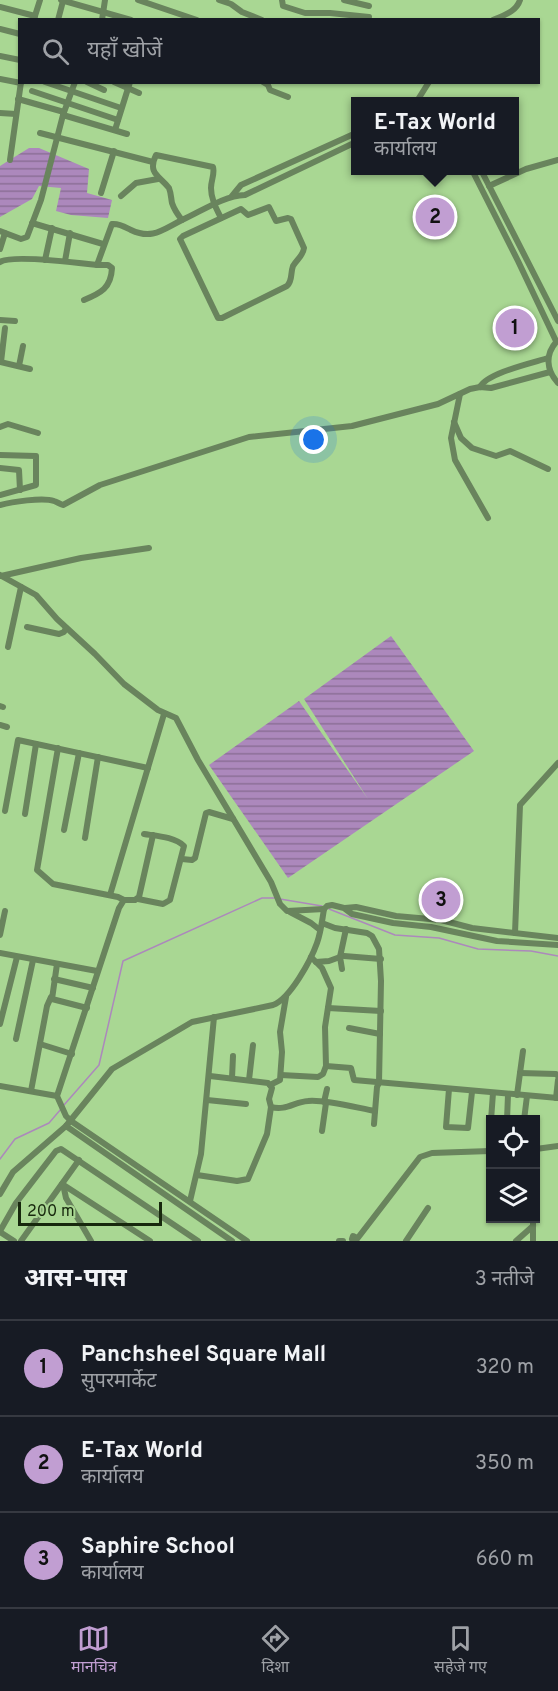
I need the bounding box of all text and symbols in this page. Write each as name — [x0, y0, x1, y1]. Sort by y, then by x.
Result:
search box — [18, 18, 540, 84]
icon: search — [39, 35, 72, 68]
text: यहाँ खोजें — [87, 38, 162, 65]
popup — [351, 97, 519, 175]
text: E-Tax World — [374, 110, 496, 137]
text: कार्यालय — [374, 137, 437, 163]
pin: 2 — [416, 194, 454, 240]
pin: 1 — [496, 306, 534, 350]
your location — [299, 425, 328, 454]
pin: 3 — [422, 878, 460, 922]
map controls — [486, 1115, 540, 1223]
button: locate — [486, 1115, 540, 1169]
button: layers — [486, 1169, 540, 1223]
scale bar — [18, 1199, 162, 1226]
text: 200 m — [27, 1202, 75, 1222]
text: आस-पास — [24, 1263, 127, 1296]
text: 3 नतीजे — [475, 1267, 534, 1293]
text: Panchsheel Square Mall — [81, 1342, 326, 1369]
text: 1 — [40, 1355, 48, 1381]
text: 320 m — [476, 1355, 534, 1381]
text: सुपरमार्केट — [81, 1369, 157, 1395]
text: E-Tax World — [81, 1438, 203, 1465]
text: 2 — [37, 1451, 50, 1477]
text: 350 m — [475, 1451, 534, 1477]
text: कार्यालय — [81, 1465, 143, 1491]
text: Saphire School — [81, 1534, 235, 1561]
text: 3 — [38, 1547, 50, 1573]
text: 660 m — [476, 1547, 534, 1573]
text: कार्यालय — [81, 1561, 143, 1587]
tab: मानचित्र — [71, 1622, 117, 1679]
tab: दिशा — [259, 1622, 292, 1679]
tab: सहेजे गए — [434, 1622, 487, 1679]

